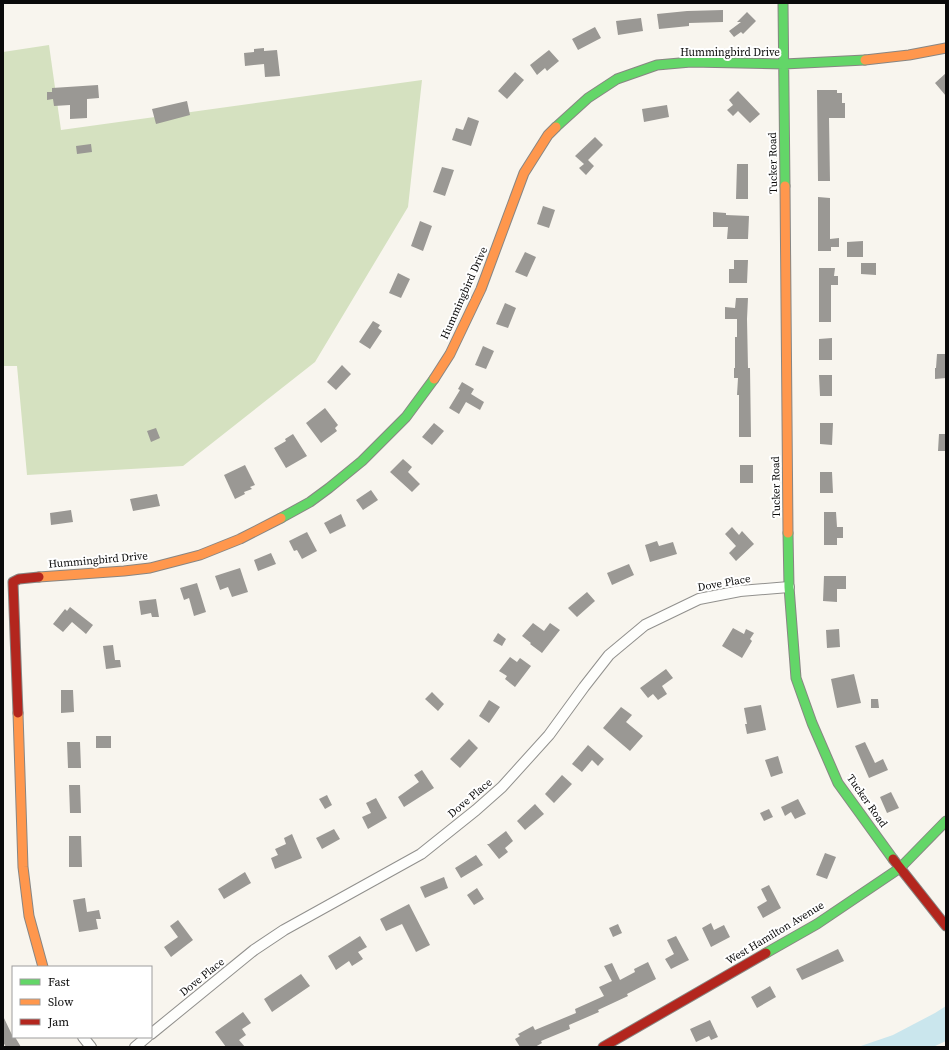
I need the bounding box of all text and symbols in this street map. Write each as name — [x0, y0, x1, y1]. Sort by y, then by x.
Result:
street label: Hummingbird Drive — [680, 45, 780, 60]
street label: Tucker Road — [765, 131, 781, 194]
street label: Hummingbird Drive — [437, 244, 491, 342]
street label: Tucker Road — [768, 455, 784, 518]
street label: Hummingbird Drive — [48, 548, 149, 572]
street label: Dove Place — [696, 571, 752, 595]
street label: Tucker Road — [843, 772, 891, 831]
street label: Dove Place — [445, 775, 496, 821]
street label: West Hamilton Avenue — [723, 898, 827, 968]
street label: Dove Place — [176, 954, 228, 1000]
legend — [12, 966, 152, 1038]
text: Fast — [48, 974, 70, 990]
text: Slow — [48, 994, 74, 1010]
text: Jam — [47, 1014, 69, 1030]

